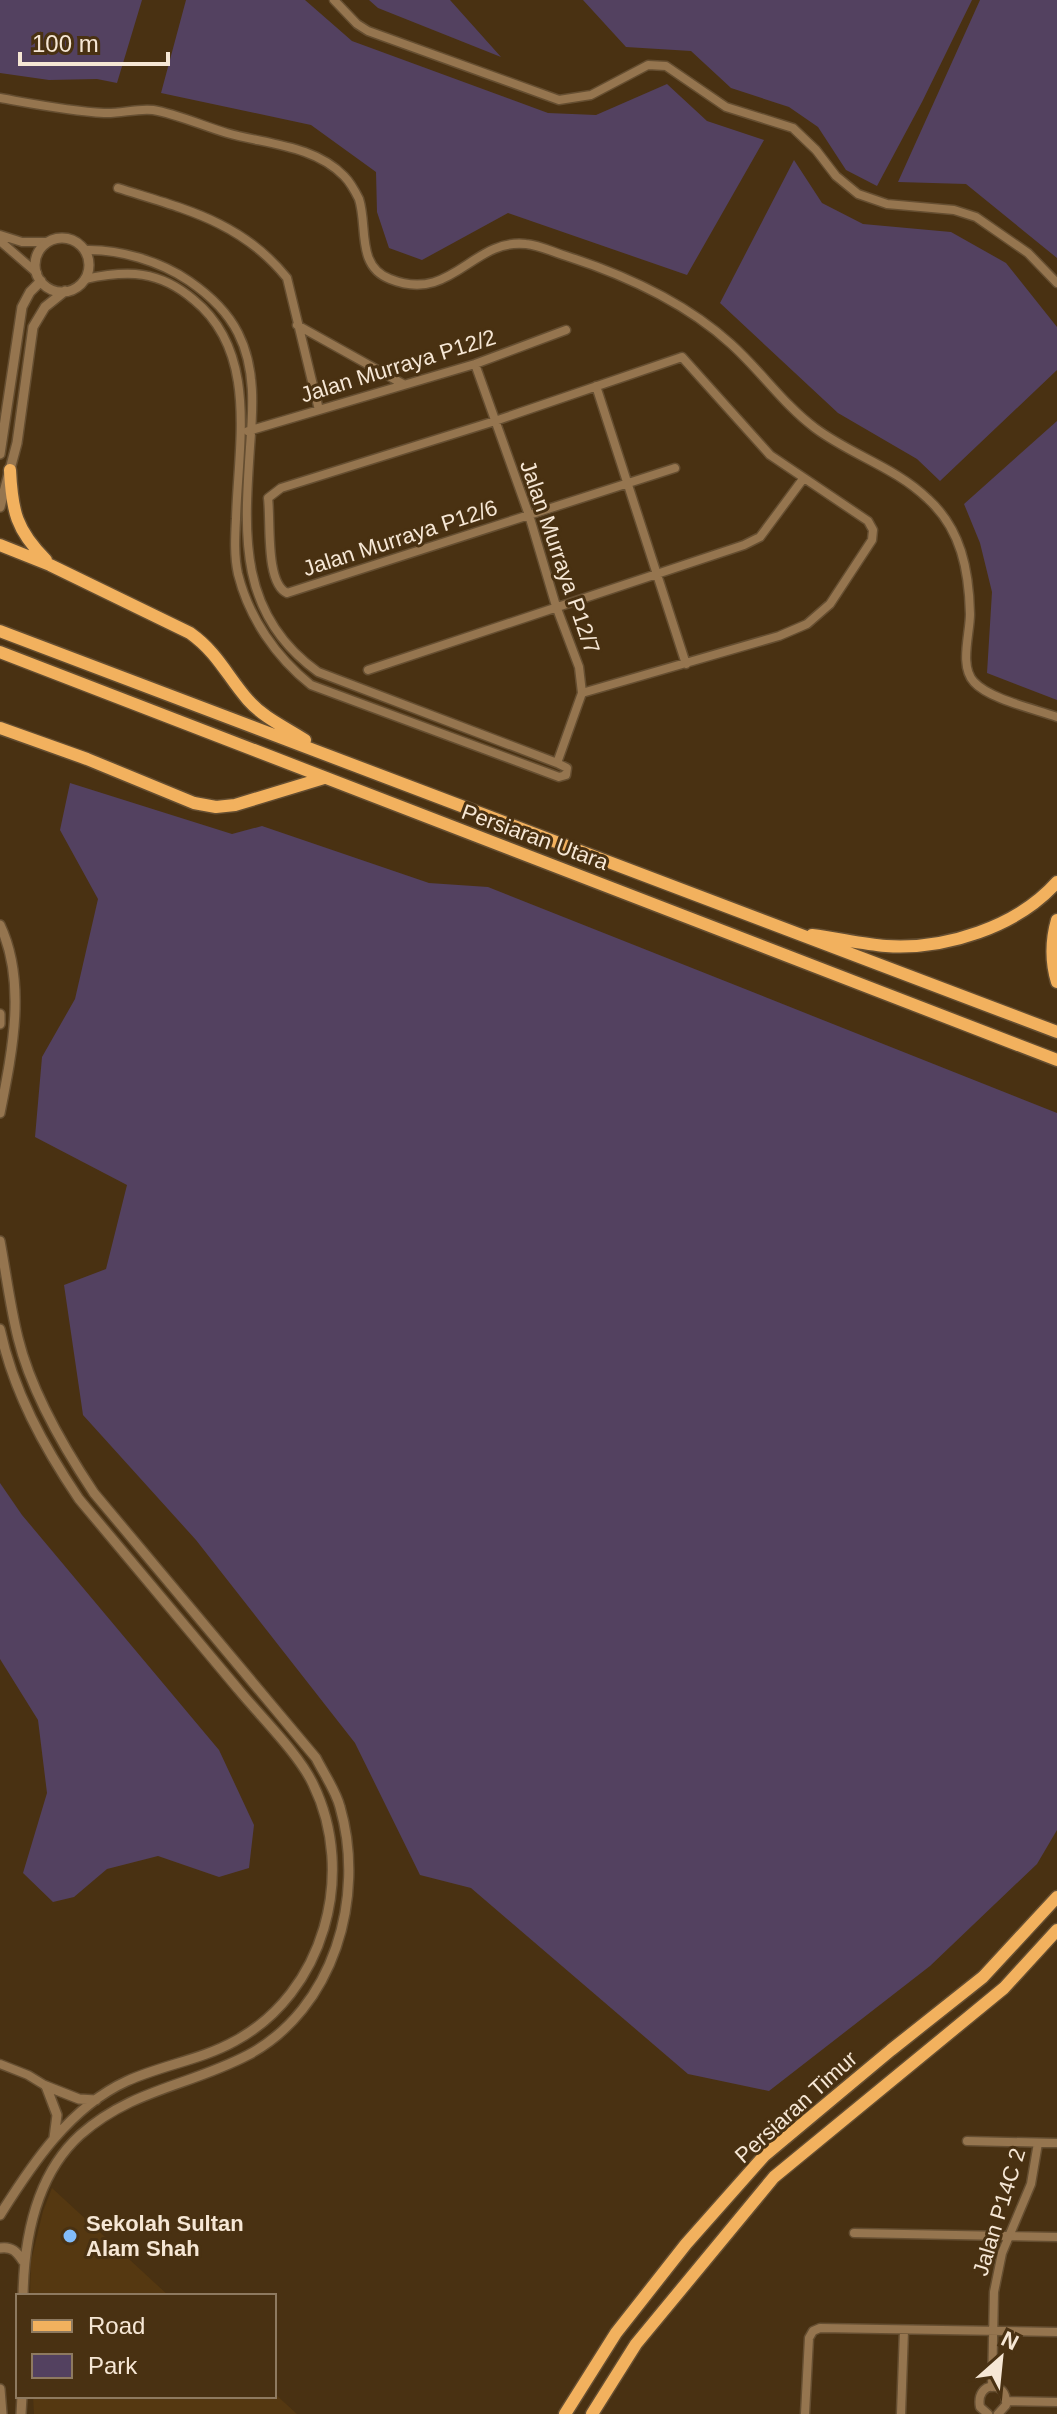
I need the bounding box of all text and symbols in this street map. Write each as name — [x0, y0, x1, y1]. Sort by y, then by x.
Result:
scale bar — [20, 16, 168, 66]
text: 100 m — [32, 30, 99, 57]
street label: Jalan Murraya P12/2 — [297, 324, 499, 408]
street label: Jalan Murraya P12/7 — [515, 457, 605, 657]
street label: Jalan Murraya P12/6 — [300, 495, 500, 581]
street label: Persiaran Utara — [458, 799, 612, 875]
street label: Persiaran Timur — [730, 2046, 862, 2168]
street label: Jalan P14C 2 — [968, 2145, 1030, 2279]
place label: Sekolah Sultan Alam Shah — [86, 2211, 244, 2261]
marker: Sekolah Sultan Alam Shah — [61, 2227, 79, 2245]
legend — [16, 2294, 276, 2398]
text: Road — [88, 2312, 145, 2339]
north arrow — [961, 2318, 1041, 2398]
text: N — [997, 2326, 1023, 2355]
text: Park — [88, 2352, 138, 2379]

